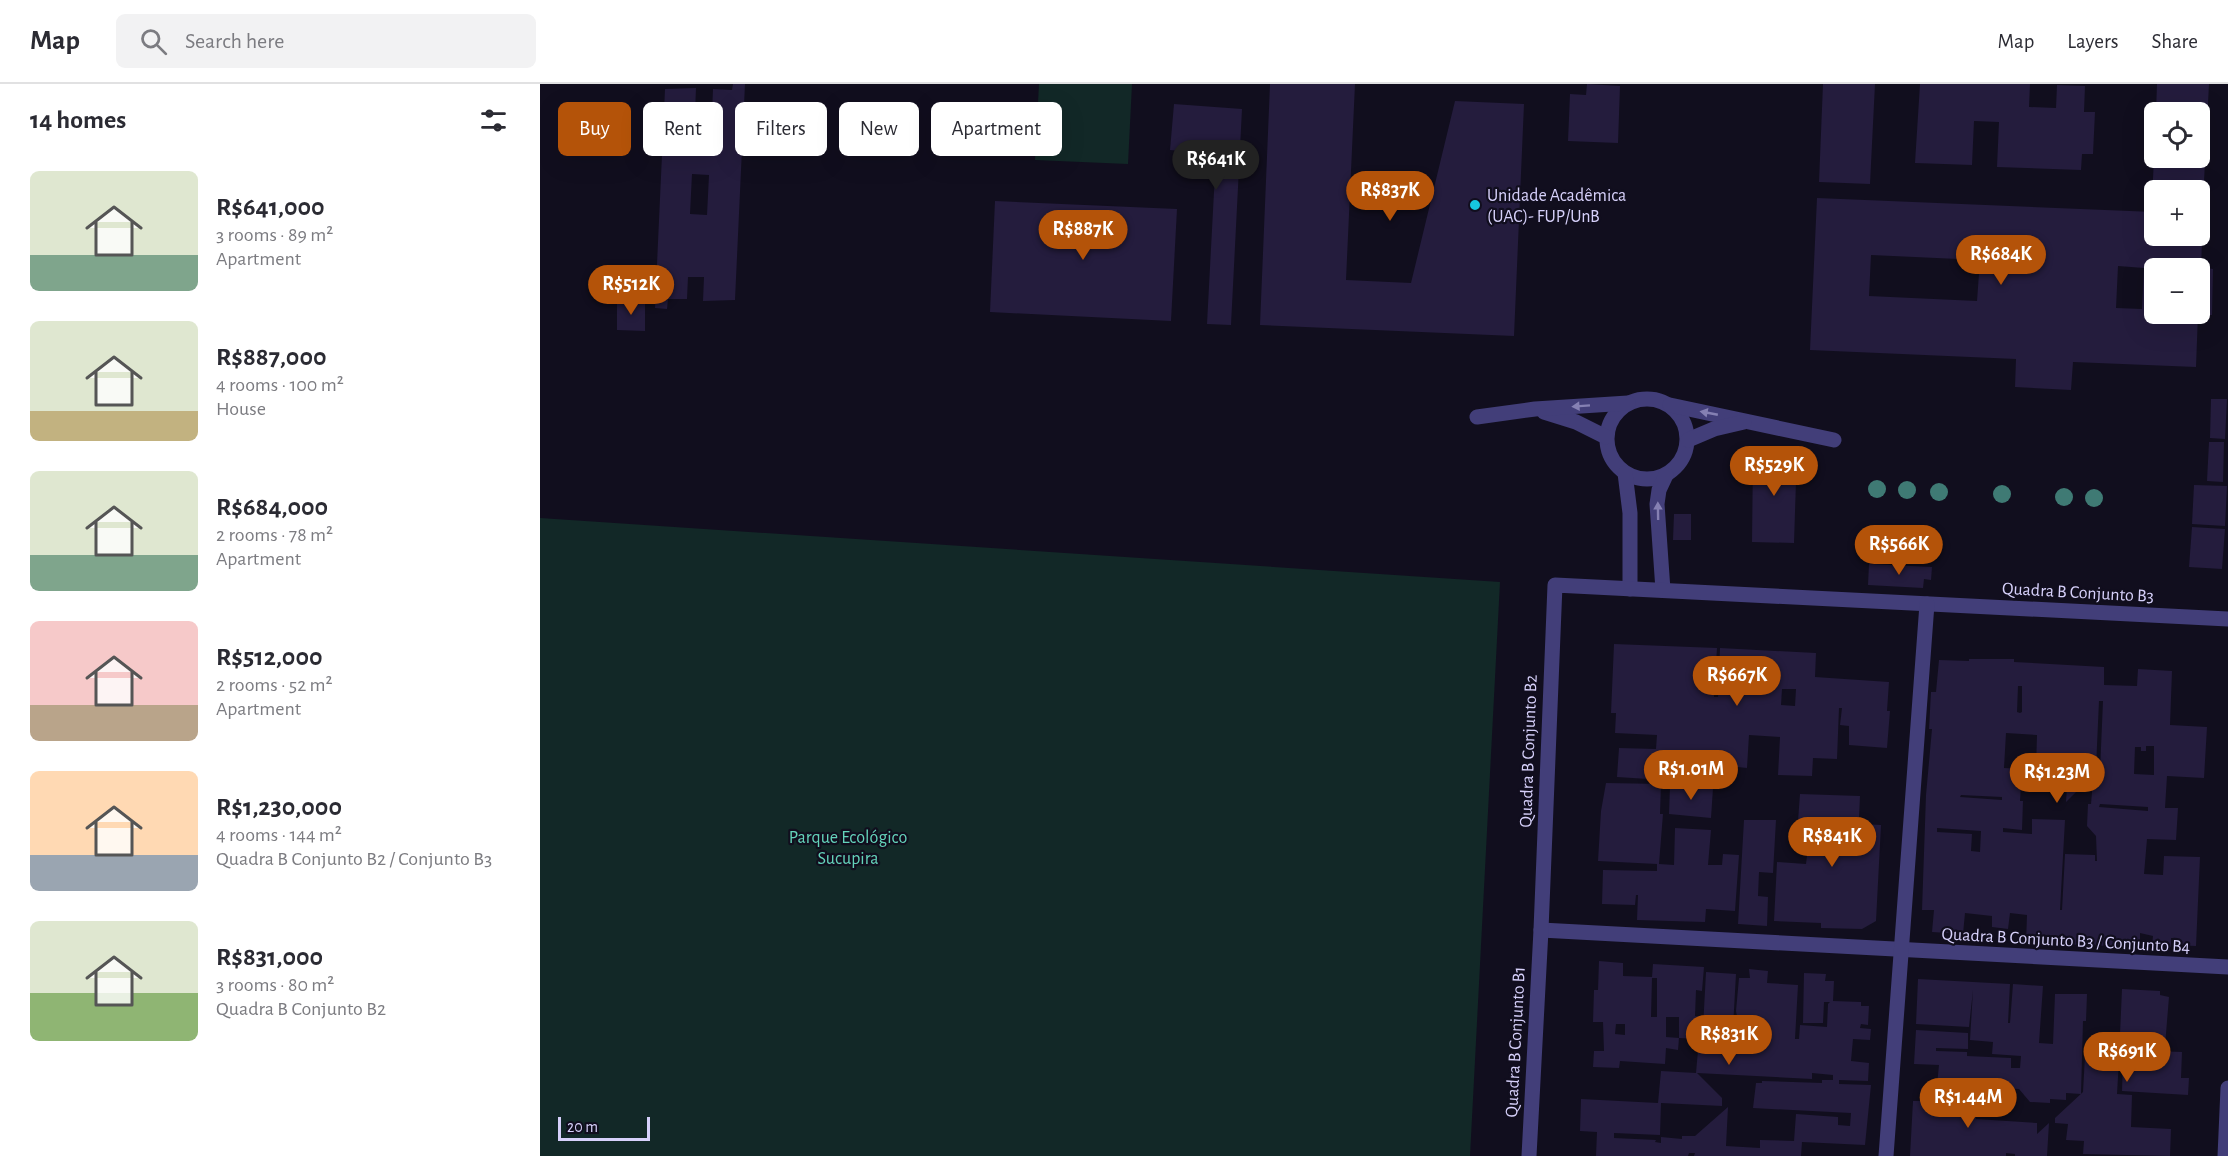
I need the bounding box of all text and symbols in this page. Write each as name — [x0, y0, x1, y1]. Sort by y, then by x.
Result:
search box — [116, 14, 536, 68]
icon: search — [137, 25, 170, 58]
text: Map — [30, 27, 80, 55]
text: Search here — [185, 30, 284, 52]
text: Map — [1998, 31, 2034, 52]
text: Layers — [2067, 31, 2118, 52]
text: Share — [2151, 31, 2198, 52]
chip: Buy — [558, 102, 631, 156]
chip: Rent — [643, 102, 723, 156]
chip: Filters — [735, 102, 827, 156]
chip: New — [839, 102, 919, 156]
chip: Apartment — [931, 102, 1062, 156]
map controls — [2144, 102, 2210, 324]
button: locate — [2144, 102, 2210, 168]
icon: filters — [477, 104, 510, 137]
text: 14 homes — [30, 107, 126, 133]
pin: R$641K — [1167, 140, 1265, 191]
text: R$641K — [1186, 149, 1246, 169]
pin: R$837K — [1341, 171, 1439, 222]
text: R$837K — [1360, 180, 1420, 200]
button: + — [2144, 180, 2210, 246]
place label: Unidade Acadêmica (UAC)- FUP/UnB — [1487, 187, 1626, 226]
text: R$641,000 — [216, 194, 325, 220]
icon: home — [78, 195, 150, 267]
marker: Unidade Acadêmica (UAC)- FUP/UnB — [1468, 198, 1482, 212]
pin: R$887K — [1034, 210, 1132, 261]
text: R$887K — [1053, 219, 1113, 239]
text: 3 rooms · 89 m² — [216, 225, 333, 245]
pin: R$684K — [1952, 235, 2050, 286]
text: R$684K — [1970, 244, 2032, 264]
text: Apartment — [216, 249, 301, 269]
button: − — [2144, 258, 2210, 324]
pin: R$512K — [582, 265, 680, 316]
text: R$512K — [602, 274, 660, 294]
text: R$887,000 — [216, 344, 327, 370]
icon: home — [78, 345, 150, 417]
text: 4 rooms · 100 m² — [216, 375, 344, 395]
text: House — [216, 399, 266, 419]
one-way arrow — [1572, 401, 1591, 410]
one-way arrow — [1699, 408, 1718, 417]
pin: R$529K — [1725, 446, 1823, 497]
text: R$529K — [1744, 455, 1804, 475]
text: R$684,000 — [216, 494, 328, 520]
icon: home — [78, 495, 150, 567]
one-way arrow — [1653, 501, 1662, 520]
text: 2 rooms · 78 m² — [216, 525, 333, 545]
pin: R$566K — [1850, 525, 1948, 576]
text: R$566K — [1869, 534, 1929, 554]
text: Apartment — [216, 549, 301, 569]
street label: Quadra B Conjunto B3 — [2001, 580, 2154, 606]
text: R$512,000 — [216, 644, 322, 670]
icon: home — [78, 645, 150, 717]
pin: R$667K — [1688, 656, 1786, 707]
text: R$667K — [1707, 665, 1767, 685]
street label: Quadra B Conjunto B2 — [1517, 674, 1541, 828]
text: 2 rooms · 52 m² — [216, 675, 333, 695]
text: Apartment — [216, 699, 301, 719]
pin: R$1.01M — [1636, 750, 1746, 801]
pin: R$1.23M — [2002, 753, 2112, 804]
text: R$1.01M — [1658, 759, 1724, 779]
text: R$1.23M — [2024, 762, 2090, 782]
text: R$1,230,000 — [216, 794, 342, 820]
icon: home — [78, 795, 150, 867]
pin: R$841K — [1783, 817, 1881, 868]
text: 4 rooms · 144 m² — [216, 825, 342, 845]
text: R$841K — [1802, 826, 1862, 846]
park label: Parque Ecológico Sucupira — [789, 829, 907, 868]
text: Quadra B Conjunto B2 / Conjunto B3 — [216, 849, 492, 869]
street label: Quadra B Conjunto B3 / Conjunto B4 — [1941, 925, 2191, 957]
text: R$831,000 — [216, 944, 323, 970]
icon: home — [78, 945, 150, 1017]
street label: Quadra B Conjunto B1 — [1503, 966, 1529, 1118]
text: 3 rooms · 80 m² — [216, 975, 334, 995]
text: Quadra B Conjunto B2 — [216, 999, 386, 1019]
pin: R$831K — [1680, 1015, 1778, 1066]
text: R$831K — [1700, 1024, 1758, 1044]
pin: R$691K — [2078, 1032, 2176, 1083]
text: R$691K — [2098, 1041, 2157, 1061]
pin: R$1.44M — [1913, 1078, 2023, 1129]
text: R$1.44M — [1934, 1087, 2002, 1107]
scale bar — [558, 1114, 650, 1142]
text: 20 m — [567, 1119, 598, 1135]

